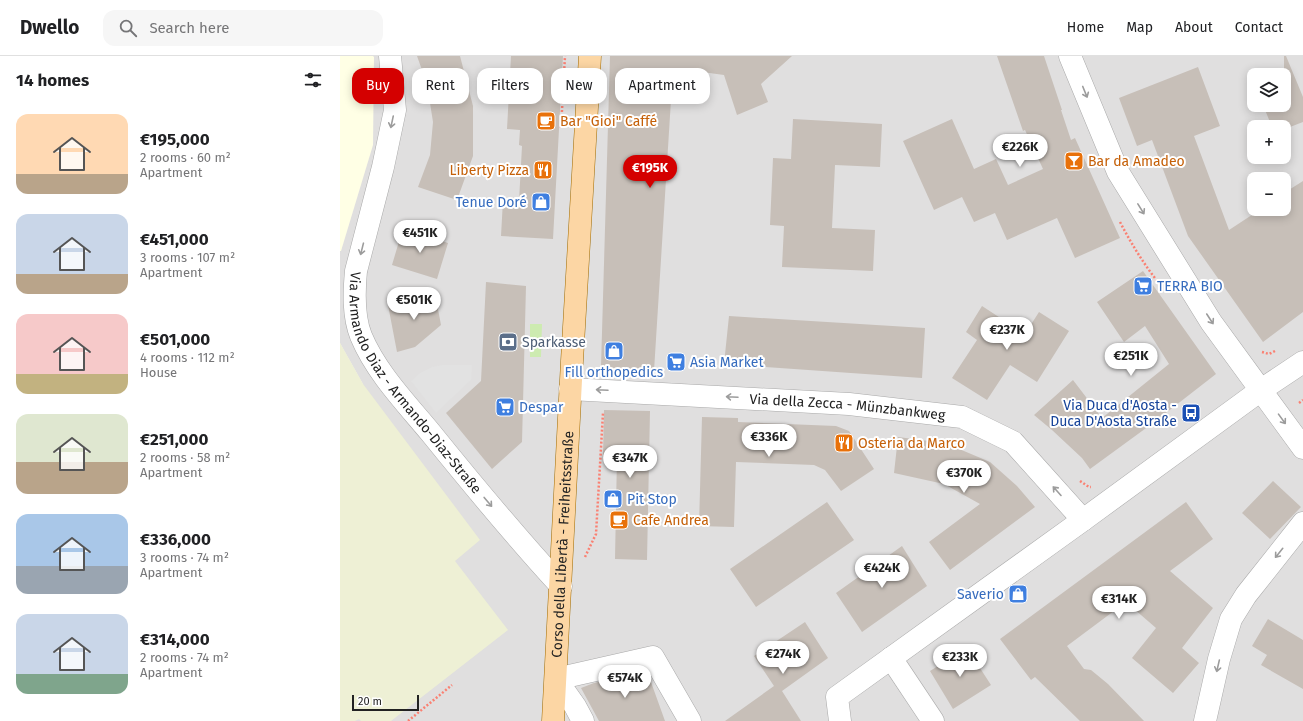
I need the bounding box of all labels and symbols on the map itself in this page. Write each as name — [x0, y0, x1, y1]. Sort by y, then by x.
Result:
one-way arrow — [1081, 86, 1089, 98]
cafe icon: Bar "Gioi" Caffé — [535, 110, 557, 132]
place label: Bar "Gioi" Caffé — [560, 113, 657, 130]
one-way arrow — [388, 116, 396, 129]
pin: €226K — [992, 134, 1048, 168]
bar icon: Bar da Amadeo — [1063, 150, 1085, 172]
place label: Bar da Amadeo — [1088, 153, 1185, 170]
pin: €195K — [622, 155, 678, 189]
restaurant icon: Liberty Pizza — [532, 159, 554, 181]
place label: Liberty Pizza — [449, 162, 529, 179]
shop icon: Tenue Doré — [530, 191, 552, 213]
place label: Tenue Doré — [455, 194, 527, 211]
one-way arrow — [1137, 203, 1145, 214]
pin: €451K — [392, 220, 448, 254]
one-way arrow — [358, 242, 365, 255]
street label: Via Armando Diaz - Armando-Diaz-Straße — [346, 271, 485, 497]
supermarket icon: TERRA BIO — [1132, 275, 1154, 297]
place label: TERRA BIO — [1157, 278, 1223, 295]
pin: €501K — [386, 287, 442, 321]
one-way arrow — [1206, 313, 1214, 325]
pin: €237K — [979, 317, 1035, 351]
bank icon: Sparkasse — [497, 331, 519, 353]
place label: Sparkasse — [522, 334, 586, 351]
shop icon: Fill orthopedics — [603, 340, 625, 362]
pin: €251K — [1103, 343, 1159, 377]
supermarket icon: Asia Market — [665, 351, 687, 373]
place label: Asia Market — [690, 354, 764, 371]
place label: Fill orthopedics — [565, 364, 664, 381]
one-way arrow — [596, 387, 609, 394]
street label: Via della Zecca - Münzbankweg — [749, 390, 947, 424]
one-way arrow — [726, 394, 739, 401]
supermarket icon: Despar — [494, 396, 516, 418]
place label: Via Duca d'Aosta - Duca D'Aosta Straße — [1050, 397, 1177, 430]
place label: Despar — [519, 399, 564, 416]
bus stop icon: Via Duca d'Aosta - Duca D'Aosta Straße — [1180, 402, 1202, 424]
one-way arrow — [1278, 413, 1286, 424]
pin: €336K — [741, 424, 797, 458]
street label: Corso della Libertà - Freiheitsstraße — [548, 430, 577, 658]
restaurant icon: Osteria da Marco — [833, 432, 855, 454]
place label: Osteria da Marco — [858, 435, 965, 452]
pin: €347K — [602, 445, 658, 479]
pin: €370K — [936, 460, 992, 494]
one-way arrow — [1053, 487, 1062, 497]
shop icon: Pit Stop — [602, 488, 624, 510]
place label: Pit Stop — [627, 491, 677, 508]
one-way arrow — [484, 497, 493, 508]
cafe icon: Cafe Andrea — [608, 509, 630, 531]
place label: Cafe Andrea — [633, 512, 709, 529]
one-way arrow — [1274, 548, 1283, 559]
pin: €424K — [854, 555, 910, 589]
shop icon: Saverio — [1007, 583, 1029, 605]
place label: Saverio — [957, 586, 1004, 603]
pin: €314K — [1091, 586, 1147, 620]
pin: €274K — [755, 641, 811, 675]
pin: €233K — [932, 644, 988, 678]
one-way arrow — [1213, 659, 1221, 672]
pin: €574K — [597, 665, 653, 699]
scale bar — [352, 693, 419, 712]

